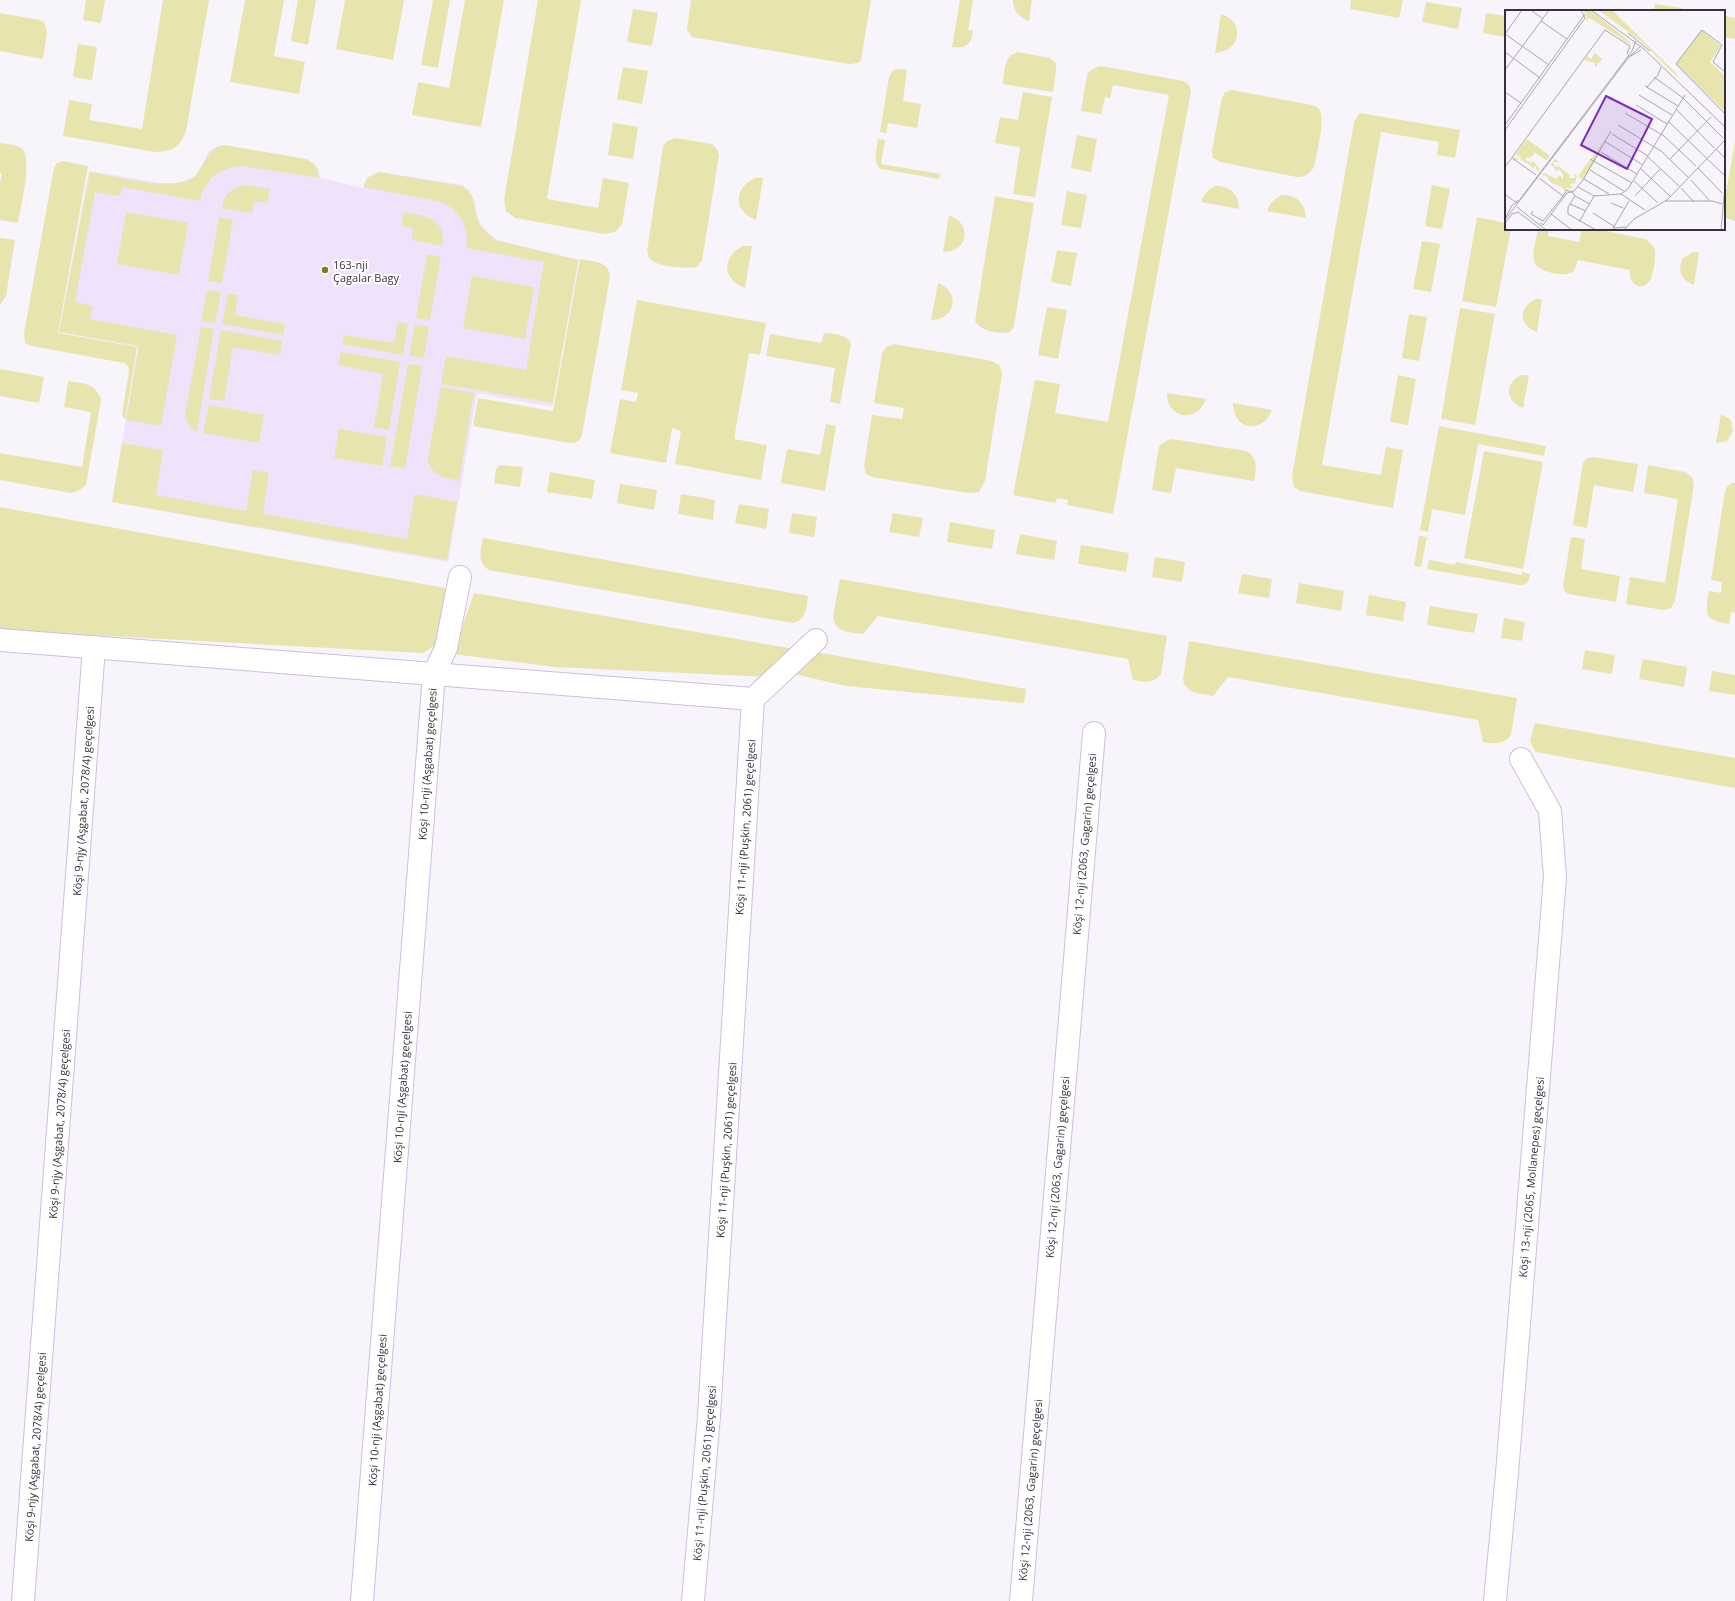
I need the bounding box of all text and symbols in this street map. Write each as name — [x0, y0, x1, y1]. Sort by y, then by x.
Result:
inset map — [1505, 10, 1725, 230]
place label: 163-nji Çagalar Bagy — [333, 257, 400, 285]
marker: 163-nji Çagalar Bagy — [320, 265, 330, 275]
street label: Köşi 10-nji (Aşgabat) geçelgesi — [414, 687, 440, 841]
street label: Köşi 9-njy (Aşgabat, 2078/4) geçelgesi — [69, 706, 97, 896]
street label: Köşi 11-nji (Puşkin, 2061) geçelgesi — [731, 739, 759, 915]
street label: Köşi 12-nji (2063, Gagarin) geçelgesi — [1069, 752, 1099, 936]
street label: Köşi 10-nji (Aşgabat) geçelgesi — [389, 1010, 415, 1164]
street label: Köşi 9-njy (Aşgabat, 2078/4) geçelgesi — [45, 1029, 73, 1219]
street label: Köşi 11-nji (Puşkin, 2061) geçelgesi — [712, 1062, 740, 1238]
street label: Köşi 12-nji (2063, Gagarin) geçelgesi — [1042, 1075, 1072, 1259]
street label: Köşi 13-nji (2065, Mollanepes) geçelgesi — [1515, 1076, 1547, 1278]
street label: Köşi 10-nji (Aşgabat) geçelgesi — [364, 1333, 390, 1487]
street label: Köşi 9-njy (Aşgabat, 2078/4) geçelgesi — [21, 1352, 49, 1542]
street label: Köşi 11-nji (Puşkin, 2061) geçelgesi — [689, 1385, 719, 1561]
street label: Köşi 12-nji (2063, Gagarin) geçelgesi — [1015, 1398, 1045, 1582]

